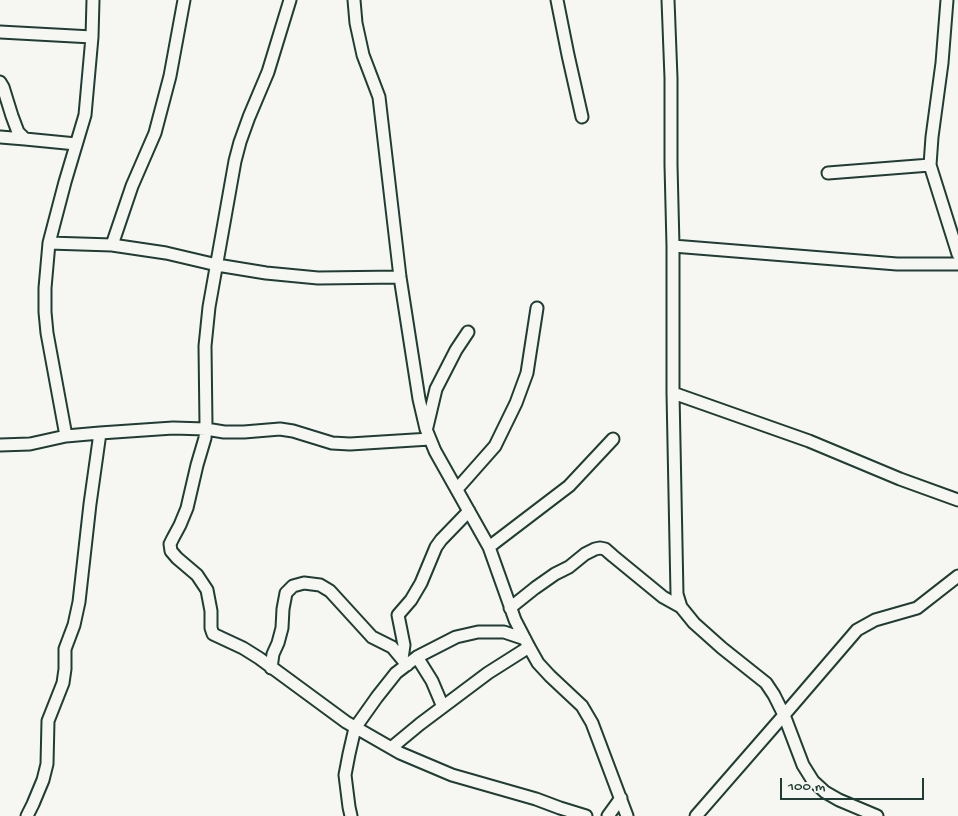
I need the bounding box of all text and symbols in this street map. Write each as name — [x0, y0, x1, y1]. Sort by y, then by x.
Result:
scale bar — [783, 768, 927, 800]
text: 100 m — [788, 778, 825, 796]

